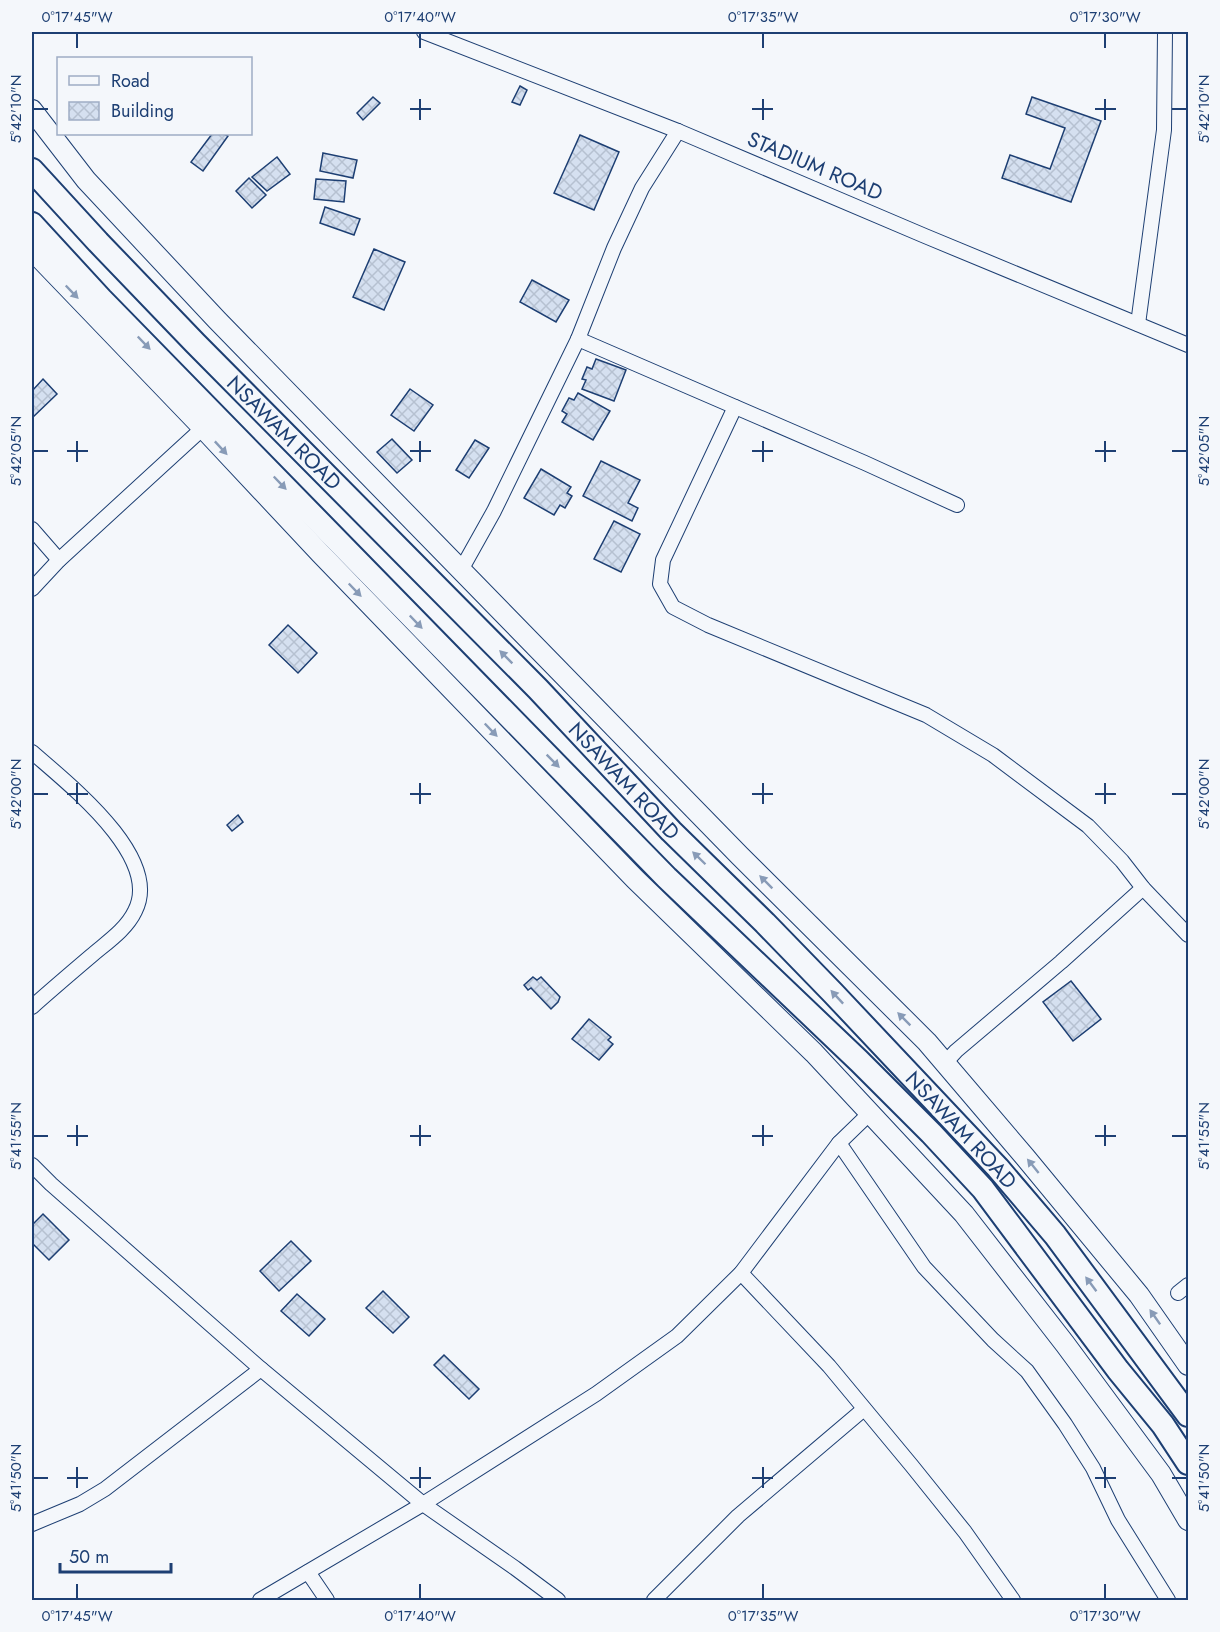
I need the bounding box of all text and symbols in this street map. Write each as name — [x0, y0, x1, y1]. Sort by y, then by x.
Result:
text: 0°17'45"W — [41, 6, 113, 28]
text: 0°17'40"W — [384, 6, 456, 28]
text: 0°17'35"W — [728, 6, 798, 28]
text: 0°17'30"W — [1069, 6, 1141, 28]
legend — [57, 57, 252, 135]
text: Road — [111, 68, 150, 94]
text: 5°42'10"N — [5, 75, 27, 143]
text: 5°42'10"N — [1193, 75, 1215, 143]
text: Building — [111, 98, 174, 124]
street label: STADIUM ROAD — [743, 124, 887, 208]
one-way arrow — [65, 284, 79, 299]
one-way arrow — [136, 336, 150, 350]
street label: NSAWAM ROAD — [220, 369, 348, 497]
text: 5°42'05"N — [5, 416, 27, 486]
text: 5°42'05"N — [1193, 416, 1215, 486]
one-way arrow — [214, 441, 228, 455]
one-way arrow — [273, 475, 287, 490]
one-way arrow — [348, 582, 362, 596]
one-way arrow — [409, 615, 423, 629]
one-way arrow — [499, 650, 513, 665]
street label: NSAWAM ROAD — [561, 715, 687, 847]
one-way arrow — [484, 722, 498, 737]
one-way arrow — [545, 754, 559, 768]
text: 5°42'00"N — [5, 759, 27, 829]
text: 5°42'00"N — [1193, 759, 1215, 829]
one-way arrow — [693, 852, 707, 866]
one-way arrow — [759, 875, 773, 889]
one-way arrow — [830, 990, 844, 1004]
one-way arrow — [897, 1013, 911, 1027]
street label: NSAWAM ROAD — [898, 1064, 1024, 1196]
text: 5°41'55"N — [5, 1102, 27, 1170]
text: 5°41'55"N — [1193, 1102, 1215, 1170]
one-way arrow — [1027, 1158, 1039, 1173]
one-way arrow — [1085, 1276, 1097, 1292]
one-way arrow — [1149, 1310, 1161, 1326]
text: 5°41'50"N — [5, 1444, 27, 1512]
text: 5°41'50"N — [1193, 1444, 1215, 1512]
scale bar — [60, 1536, 171, 1574]
text: 50 m — [69, 1544, 109, 1570]
text: 0°17'45"W — [41, 1605, 113, 1627]
text: 0°17'40"W — [384, 1605, 456, 1627]
text: 0°17'35"W — [728, 1605, 798, 1627]
text: 0°17'30"W — [1069, 1605, 1141, 1627]

